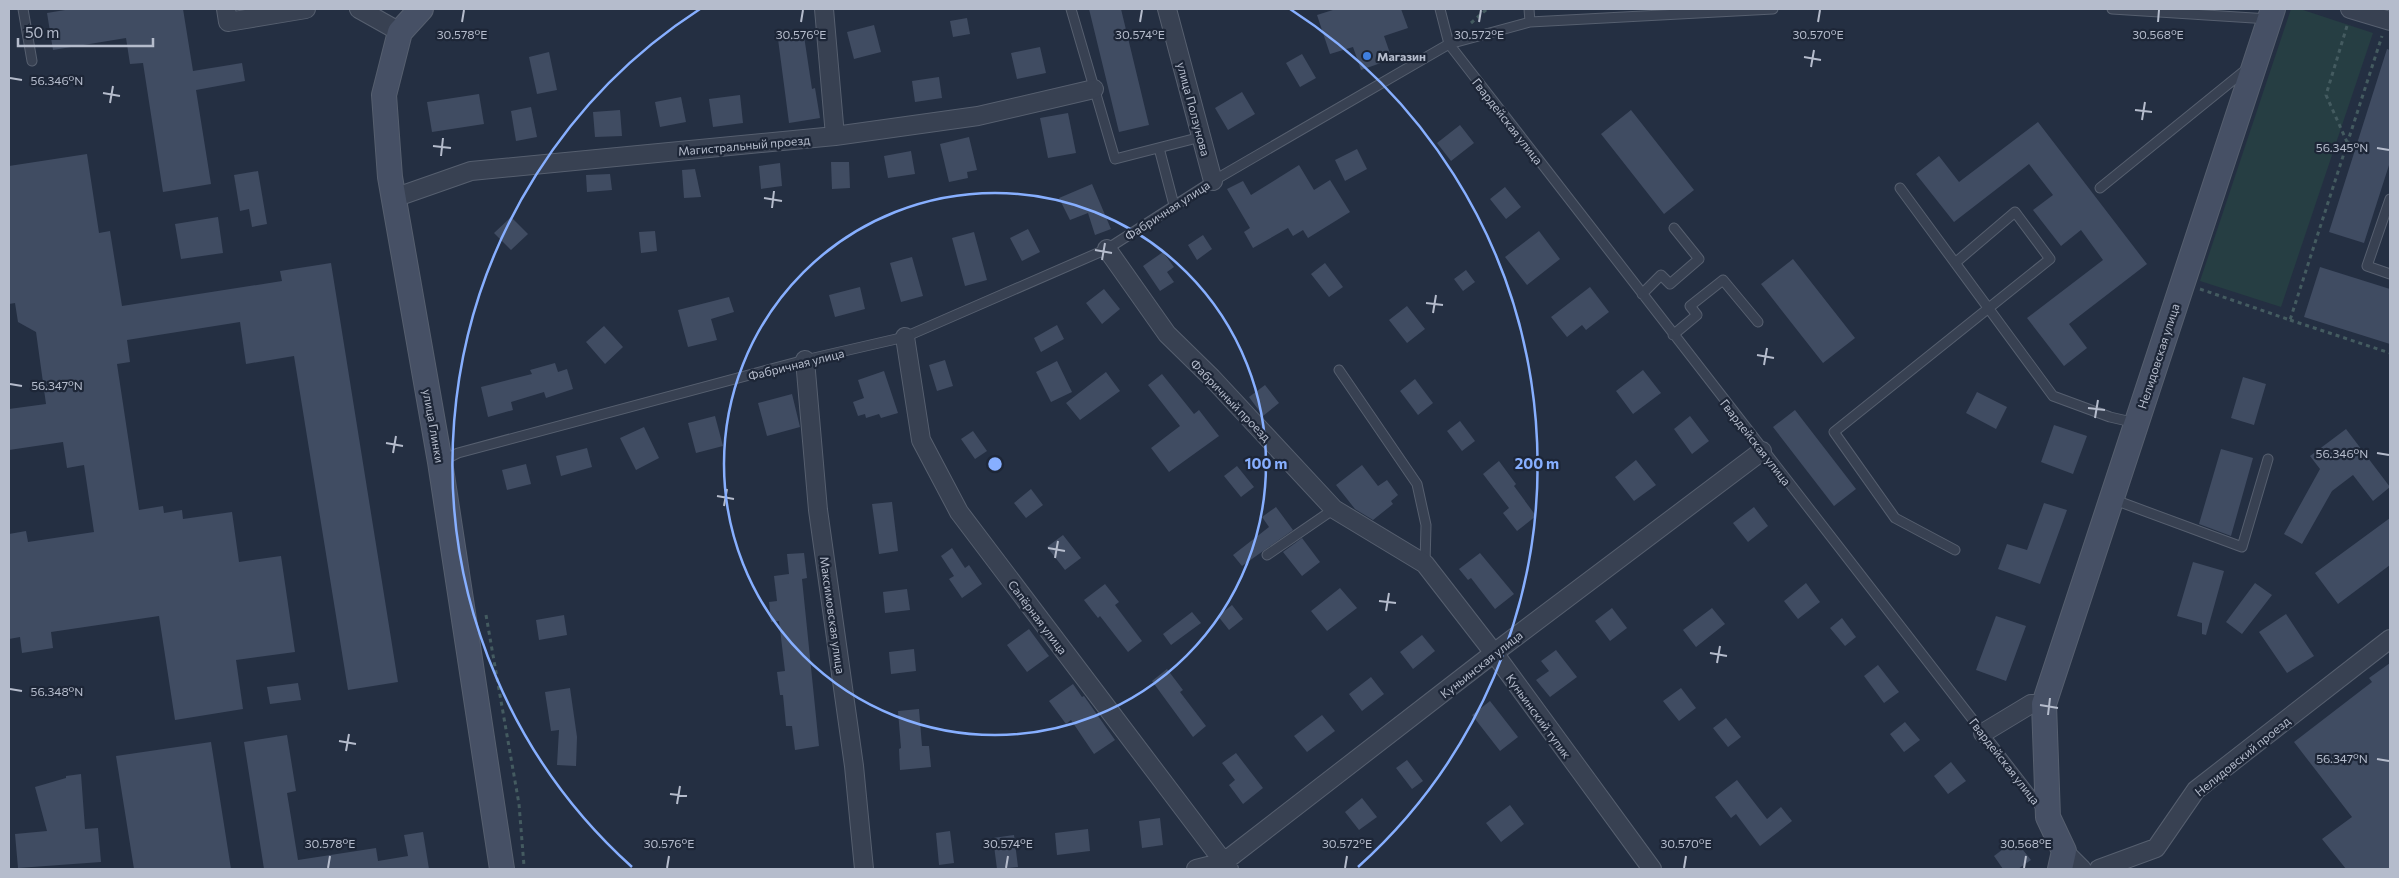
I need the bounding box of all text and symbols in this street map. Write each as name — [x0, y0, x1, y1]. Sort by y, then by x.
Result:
scale bar — [18, 15, 152, 47]
text: 50 m — [25, 23, 59, 41]
text: 30.578°E — [437, 27, 487, 41]
text: 30.576°E — [776, 27, 826, 41]
text: 30.574°E — [1115, 27, 1165, 41]
text: 30.572°E — [1454, 27, 1504, 41]
text: 30.570°E — [1792, 27, 1844, 41]
text: 30.568°E — [2132, 27, 2184, 41]
place label: Магазин — [1377, 49, 1426, 63]
marker: Магазин — [1361, 50, 1373, 62]
street label: улица Ползунова — [1175, 60, 1213, 158]
text: 56.346°N — [31, 73, 83, 87]
street label: Гвардейская улица — [1470, 75, 1546, 167]
street label: Магистральный проезд — [677, 132, 811, 158]
text: 56.345°N — [2316, 140, 2368, 154]
street label: Фабричная улица — [1122, 177, 1212, 243]
street label: Нелидовская улица — [2134, 302, 2182, 410]
street label: Фабричная улица — [747, 345, 845, 383]
street label: Фабричный проезд — [1188, 356, 1274, 444]
text: 56.347°N — [31, 378, 83, 392]
street label: улица Глинки — [421, 388, 447, 464]
street label: Гвардейская улица — [1718, 396, 1794, 488]
text: 56.346°N — [2316, 446, 2368, 460]
text: 100 m — [1245, 454, 1287, 472]
text: 200 m — [1515, 454, 1559, 472]
centre of rings — [986, 455, 1004, 473]
street label: Максимовская улица — [818, 555, 848, 675]
street label: Сапёрная улица — [1006, 577, 1070, 657]
street label: Куньинская улица — [1437, 628, 1525, 700]
street label: Куньинский тупик — [1504, 671, 1575, 761]
text: 56.348°N — [31, 684, 83, 698]
street label: Нелидовский проезд — [2192, 713, 2292, 799]
street label: Гвардейская улица — [1967, 715, 2043, 807]
text: 56.347°N — [2316, 751, 2368, 765]
text: 30.578°E — [305, 836, 355, 850]
text: 30.576°E — [644, 836, 694, 850]
text: 30.574°E — [983, 836, 1033, 850]
text: 30.572°E — [1322, 836, 1372, 850]
text: 30.570°E — [1660, 836, 1712, 850]
text: 30.568°E — [2000, 836, 2052, 850]

